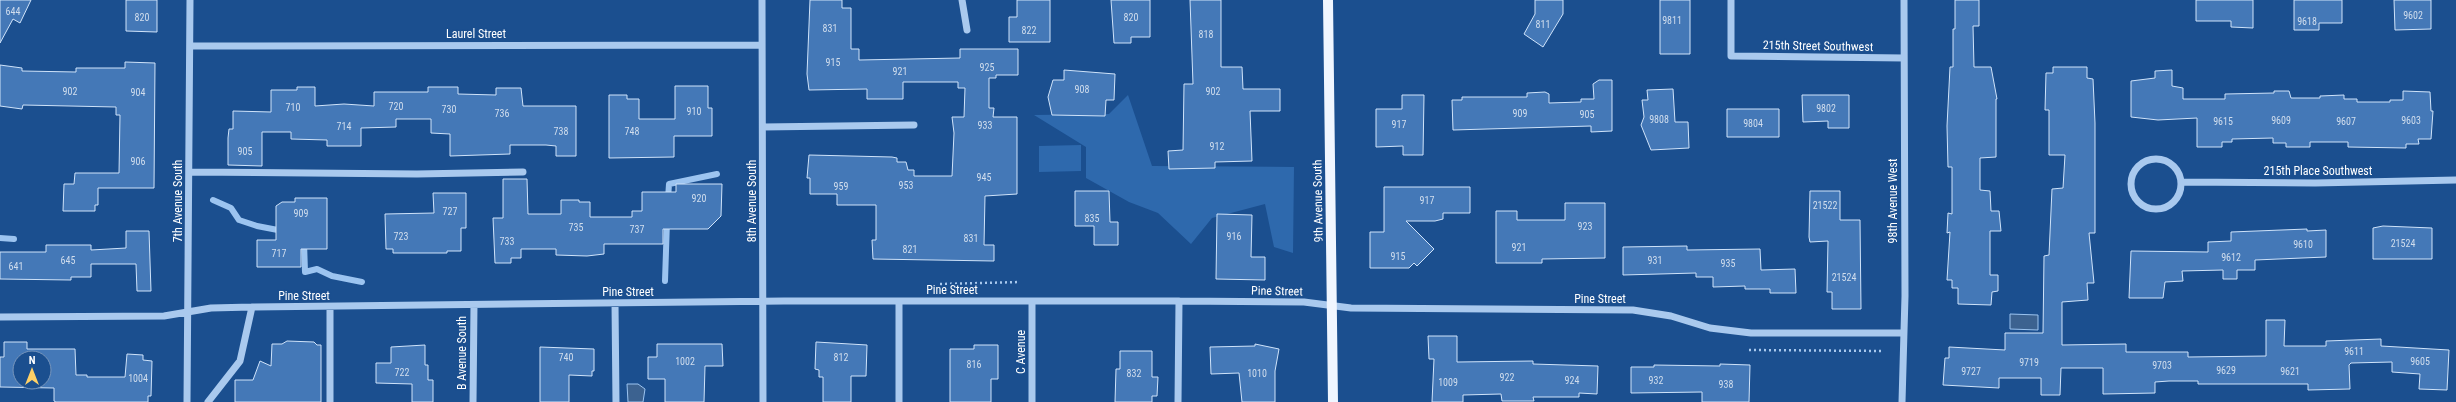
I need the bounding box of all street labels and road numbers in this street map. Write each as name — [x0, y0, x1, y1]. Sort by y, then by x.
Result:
street label: Laurel Street — [446, 27, 506, 41]
street label: 215th Street Southwest — [1763, 38, 1874, 54]
street label: 98th Avenue West — [1886, 158, 1900, 243]
street label: 7th Avenue South — [171, 159, 185, 242]
street label: 8th Avenue South — [745, 159, 759, 242]
street label: 9th Avenue South — [1310, 159, 1326, 242]
street label: 215th Place Southwest — [2264, 164, 2373, 178]
street label: Pine Street — [926, 283, 978, 297]
street label: Pine Street — [1251, 284, 1303, 298]
street label: Pine Street — [602, 285, 654, 299]
street label: Pine Street — [278, 289, 330, 303]
street label: Pine Street — [1574, 292, 1626, 306]
street label: B Avenue South — [455, 316, 469, 390]
street label: C Avenue — [1014, 330, 1028, 374]

